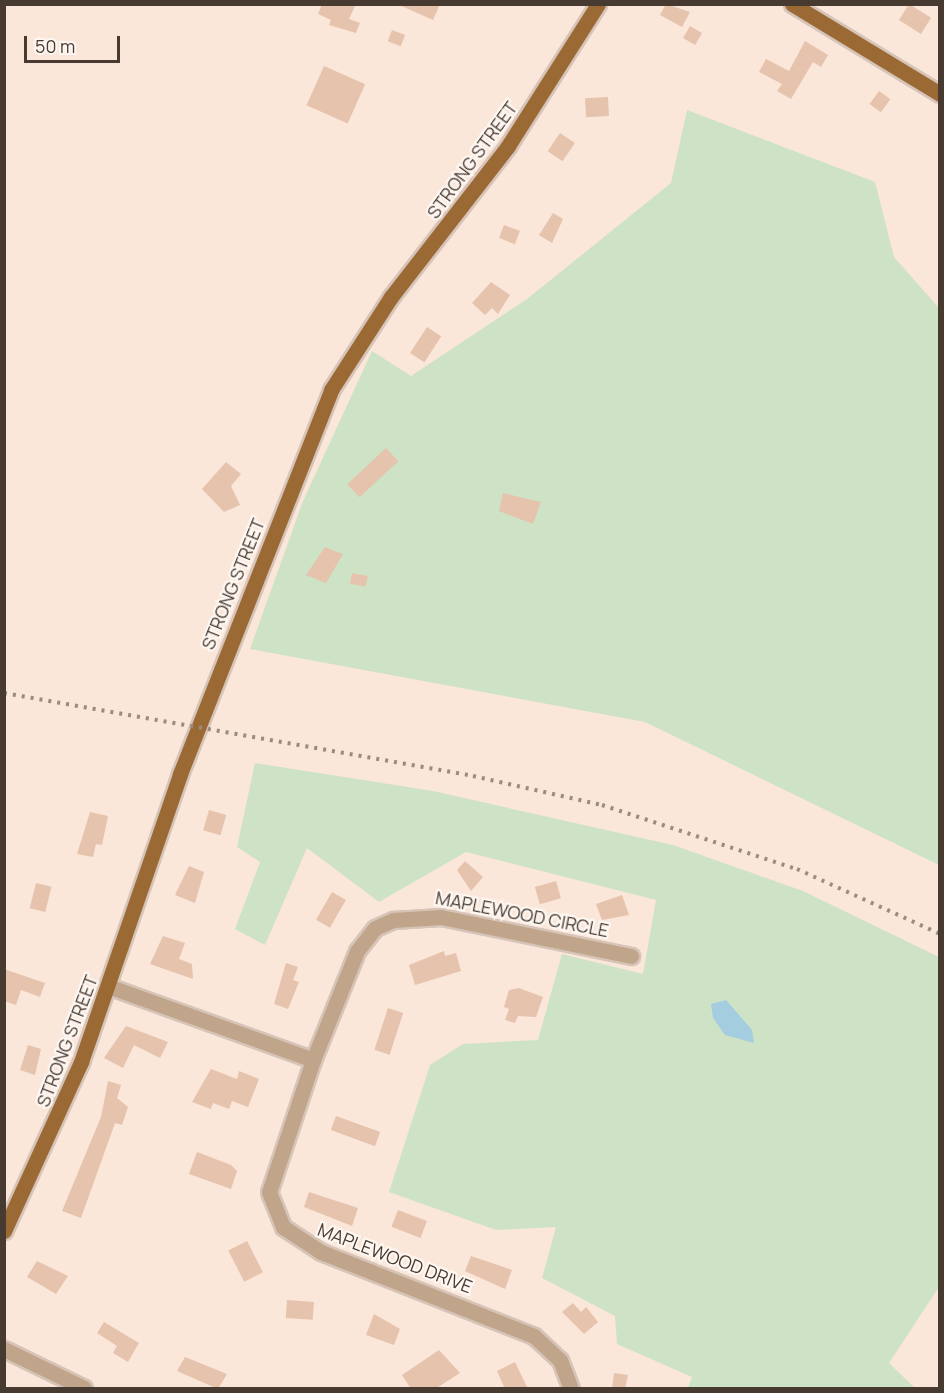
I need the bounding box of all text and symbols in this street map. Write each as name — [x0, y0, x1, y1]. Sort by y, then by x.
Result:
scale bar — [27, 24, 123, 62]
text: 50 m — [35, 34, 75, 58]
street label: STRONG STREET — [422, 97, 522, 223]
street label: STRONG STREET — [197, 515, 269, 653]
street label: MAPLEWOOD CIRCLE — [434, 887, 610, 941]
street label: STRONG STREET — [32, 972, 102, 1110]
street label: MAPLEWOOD DRIVE — [315, 1219, 475, 1297]

